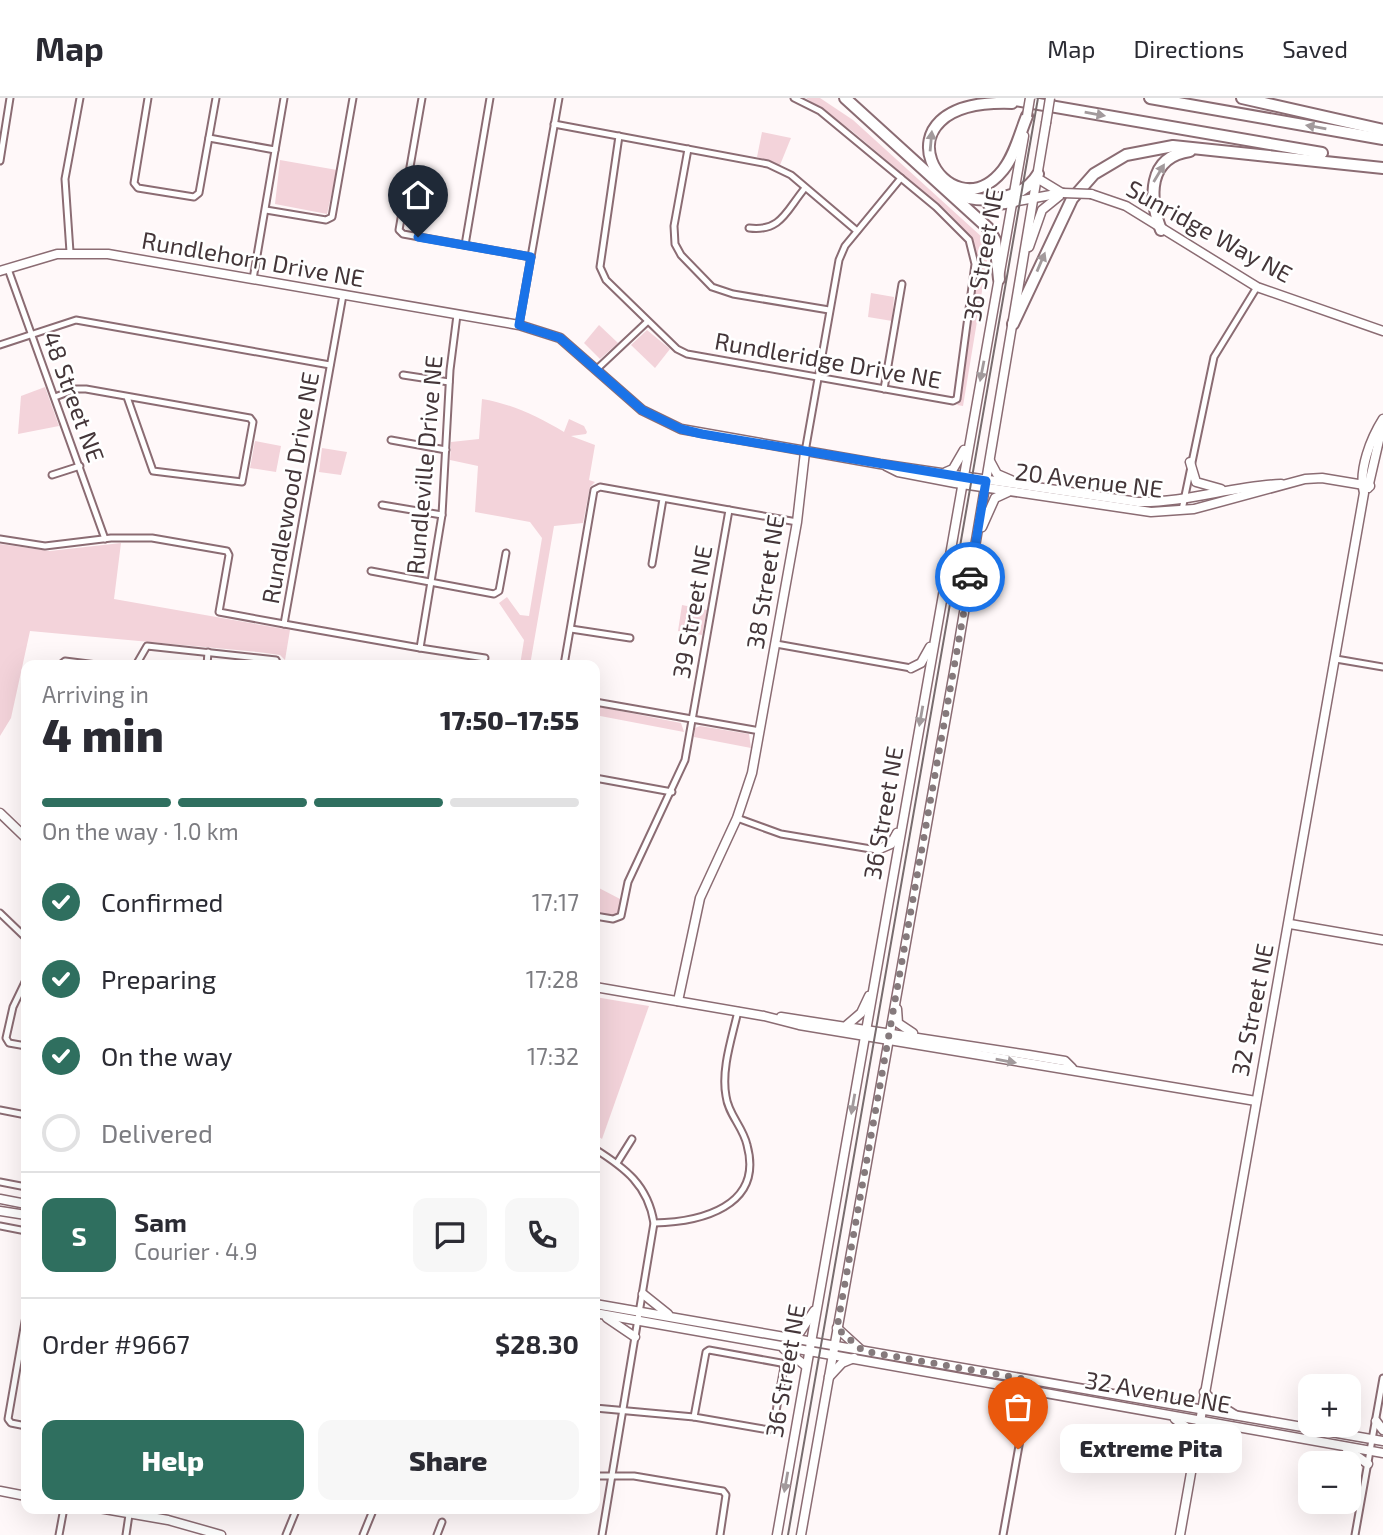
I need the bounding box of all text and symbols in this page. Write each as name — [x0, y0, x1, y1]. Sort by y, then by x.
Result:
text: Map — [35, 28, 104, 68]
text: Map — [1047, 34, 1095, 63]
text: Directions — [1133, 34, 1244, 63]
text: Saved — [1282, 34, 1348, 63]
one-way arrow — [1085, 109, 1107, 120]
one-way arrow — [1305, 121, 1327, 132]
one-way arrow — [926, 130, 937, 152]
one-way arrow — [1153, 163, 1165, 182]
pin — [388, 165, 448, 237]
street label: Sunridge Way NE — [1122, 173, 1298, 288]
icon: home — [399, 176, 437, 214]
street label: 36 Street NE — [957, 186, 1009, 324]
street label: Rundlehorn Drive NE — [140, 225, 367, 292]
one-way arrow — [1036, 252, 1047, 273]
street label: Rundleridge Drive NE — [713, 325, 944, 394]
street label: 48 Street NE — [37, 327, 111, 466]
street label: Rundleville Drive NE — [399, 354, 448, 576]
one-way arrow — [976, 360, 987, 382]
street label: Rundlewood Drive NE — [255, 370, 324, 606]
street label: 20 Avenue NE — [1014, 456, 1165, 503]
street label: 38 Street NE — [740, 512, 789, 651]
courier — [935, 542, 1005, 612]
street label: 39 Street NE — [666, 543, 718, 681]
icon: car — [951, 558, 989, 596]
text: Arriving in — [42, 680, 149, 708]
text: 17:50–17:55 — [440, 704, 579, 735]
one-way arrow — [916, 705, 927, 727]
text: 4 min — [42, 706, 164, 761]
street label: 36 Street NE — [857, 744, 909, 882]
text: On the way · 1.0 km — [42, 817, 239, 845]
icon: check — [42, 883, 80, 921]
text: Confirmed — [101, 886, 224, 917]
text: 17:17 — [532, 888, 579, 916]
street label: 32 Street NE — [1224, 941, 1279, 1079]
icon: check — [42, 960, 80, 998]
text: Preparing — [101, 963, 216, 994]
text: 17:28 — [526, 965, 579, 993]
icon: check — [42, 1037, 80, 1075]
text: On the way — [101, 1040, 232, 1071]
text: 17:32 — [527, 1042, 579, 1070]
one-way arrow — [995, 1056, 1017, 1067]
one-way arrow — [847, 1093, 858, 1115]
text: Delivered — [101, 1117, 213, 1148]
button: chat — [413, 1198, 487, 1272]
button: phone — [505, 1198, 579, 1272]
text: Sam — [134, 1206, 187, 1237]
text: S — [71, 1220, 87, 1251]
text: Courier · 4.9 — [134, 1237, 258, 1265]
street label: 36 Street NE — [759, 1302, 811, 1440]
text: Order #9667 — [42, 1328, 190, 1359]
text: $28.30 — [495, 1328, 579, 1359]
street label: 32 Avenue NE — [1083, 1364, 1234, 1419]
map controls — [1298, 1374, 1361, 1514]
button: + — [1298, 1374, 1361, 1437]
pin — [988, 1377, 1048, 1449]
icon: bag — [999, 1388, 1037, 1426]
button: Help — [42, 1420, 304, 1500]
button: Share — [318, 1420, 579, 1500]
callout: Extreme Pita — [1060, 1424, 1242, 1474]
text: Extreme Pita — [1080, 1434, 1223, 1462]
button: − — [1298, 1451, 1361, 1514]
one-way arrow — [780, 1471, 791, 1493]

